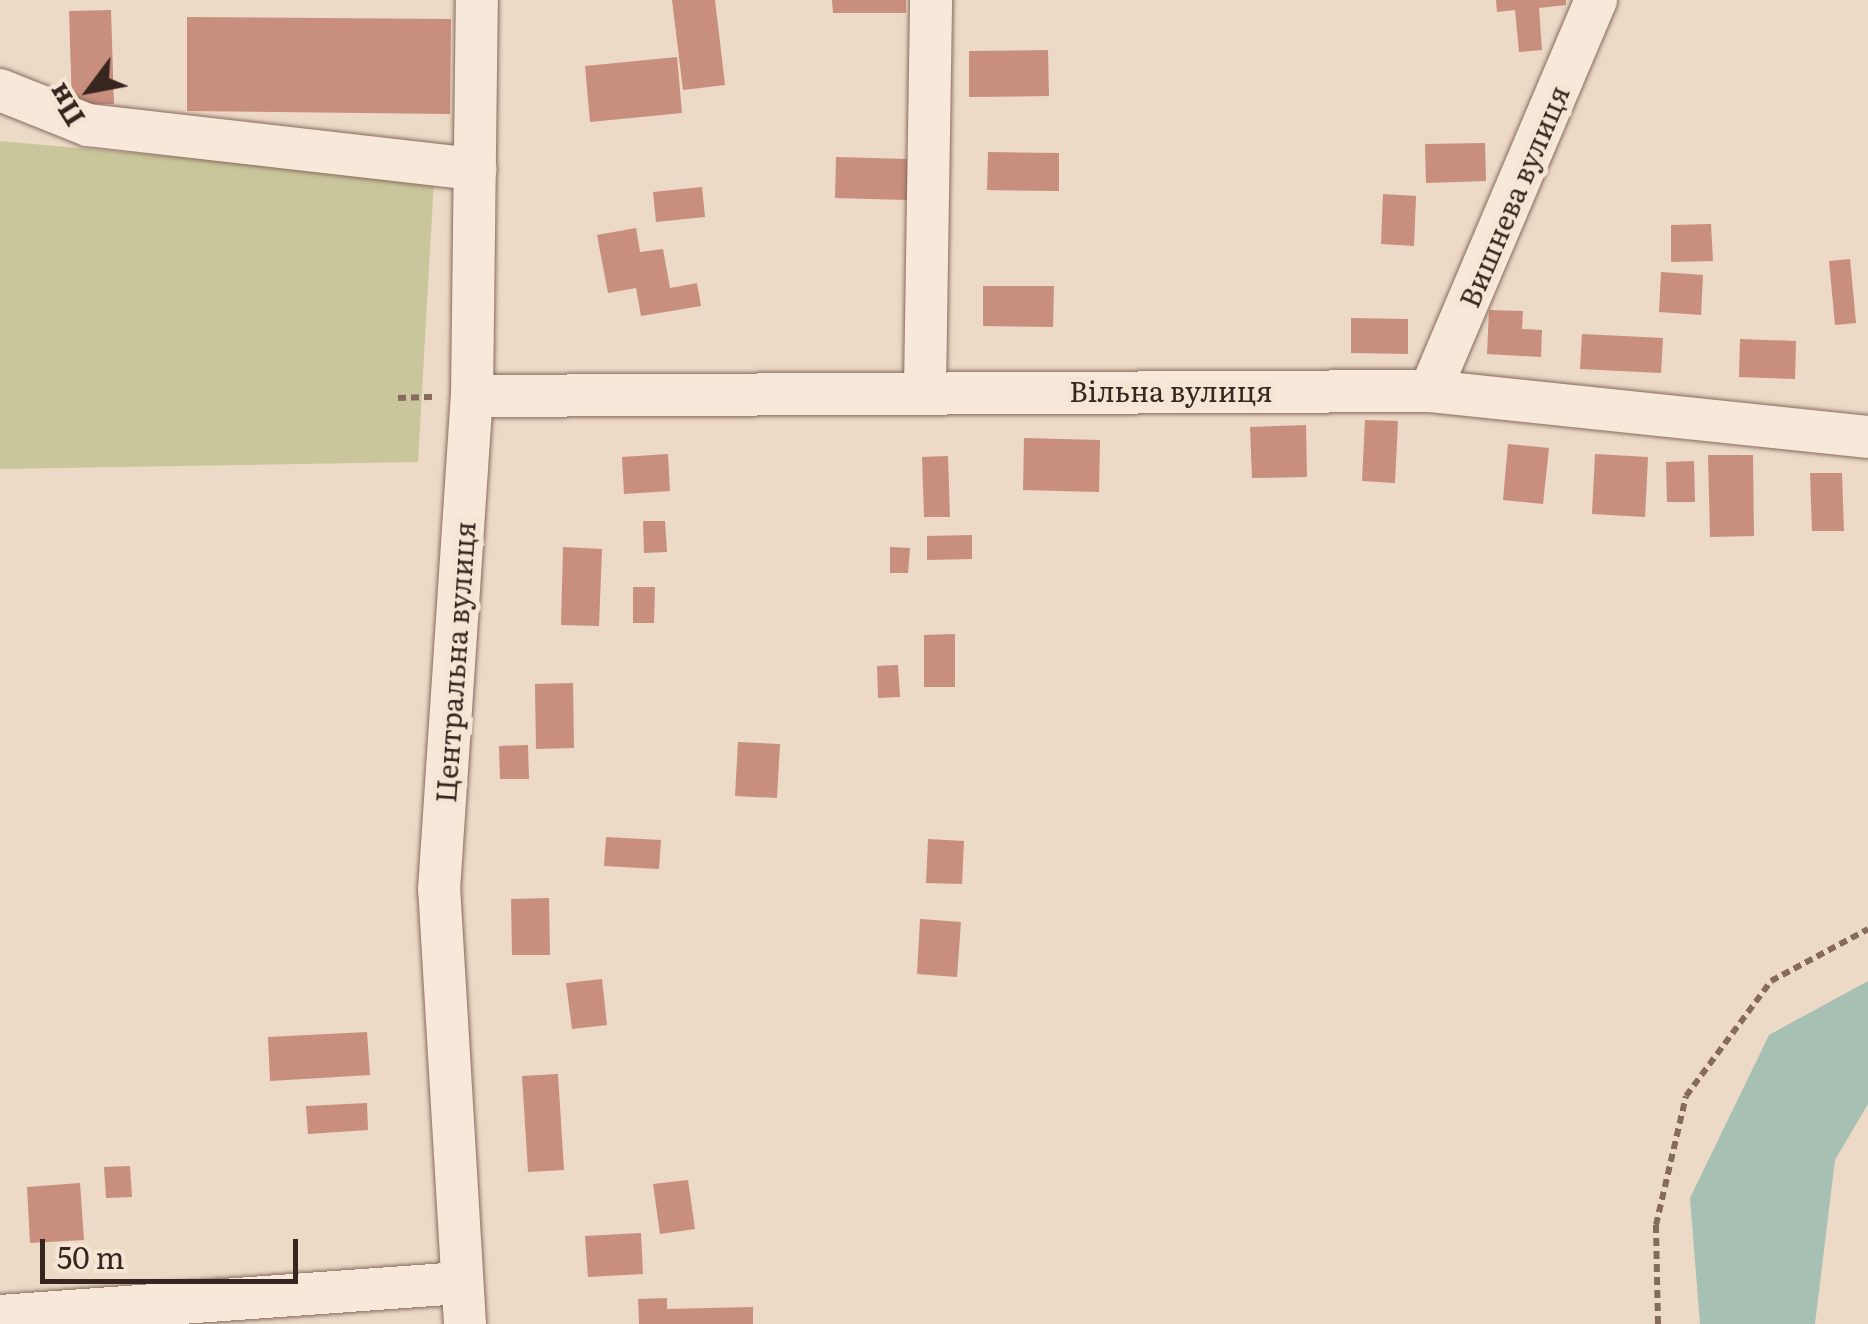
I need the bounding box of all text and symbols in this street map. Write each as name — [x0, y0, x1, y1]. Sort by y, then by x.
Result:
north arrow — [40, 40, 140, 140]
text: Пн — [35, 76, 94, 135]
street label: Вишнева вулиця — [1451, 80, 1575, 312]
street label: Вільна вулиця — [1069, 373, 1273, 407]
street label: Центральна вулиця — [427, 520, 481, 804]
scale bar — [45, 1219, 302, 1281]
text: 50 m — [57, 1234, 125, 1278]

